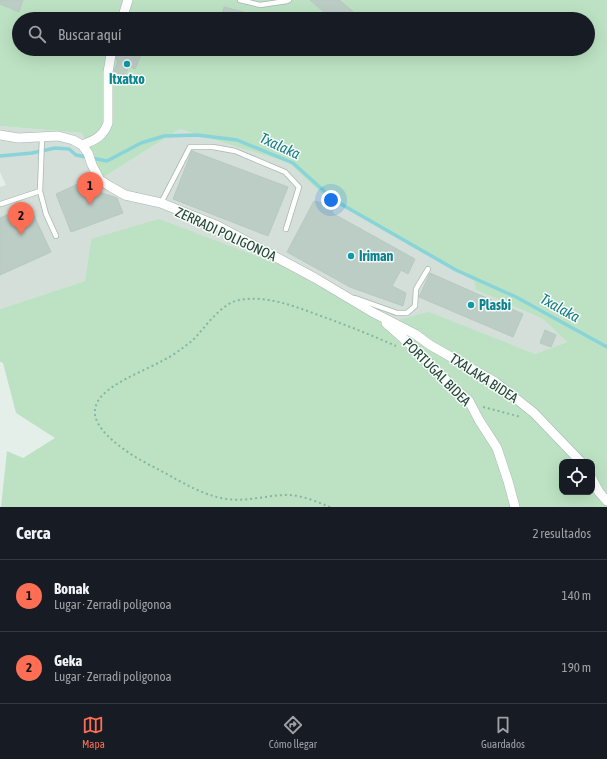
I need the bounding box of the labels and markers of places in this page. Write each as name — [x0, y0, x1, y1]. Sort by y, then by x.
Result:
marker: Itxatxo — [122, 59, 132, 69]
place label: Itxatxo — [109, 71, 145, 87]
pin: 1 — [77, 172, 103, 205]
pin: 2 — [8, 202, 34, 235]
place label: Iriman — [359, 248, 394, 264]
marker: Iriman — [346, 251, 356, 261]
place label: Plasbi — [479, 297, 511, 313]
marker: Plasbi — [466, 300, 476, 310]

